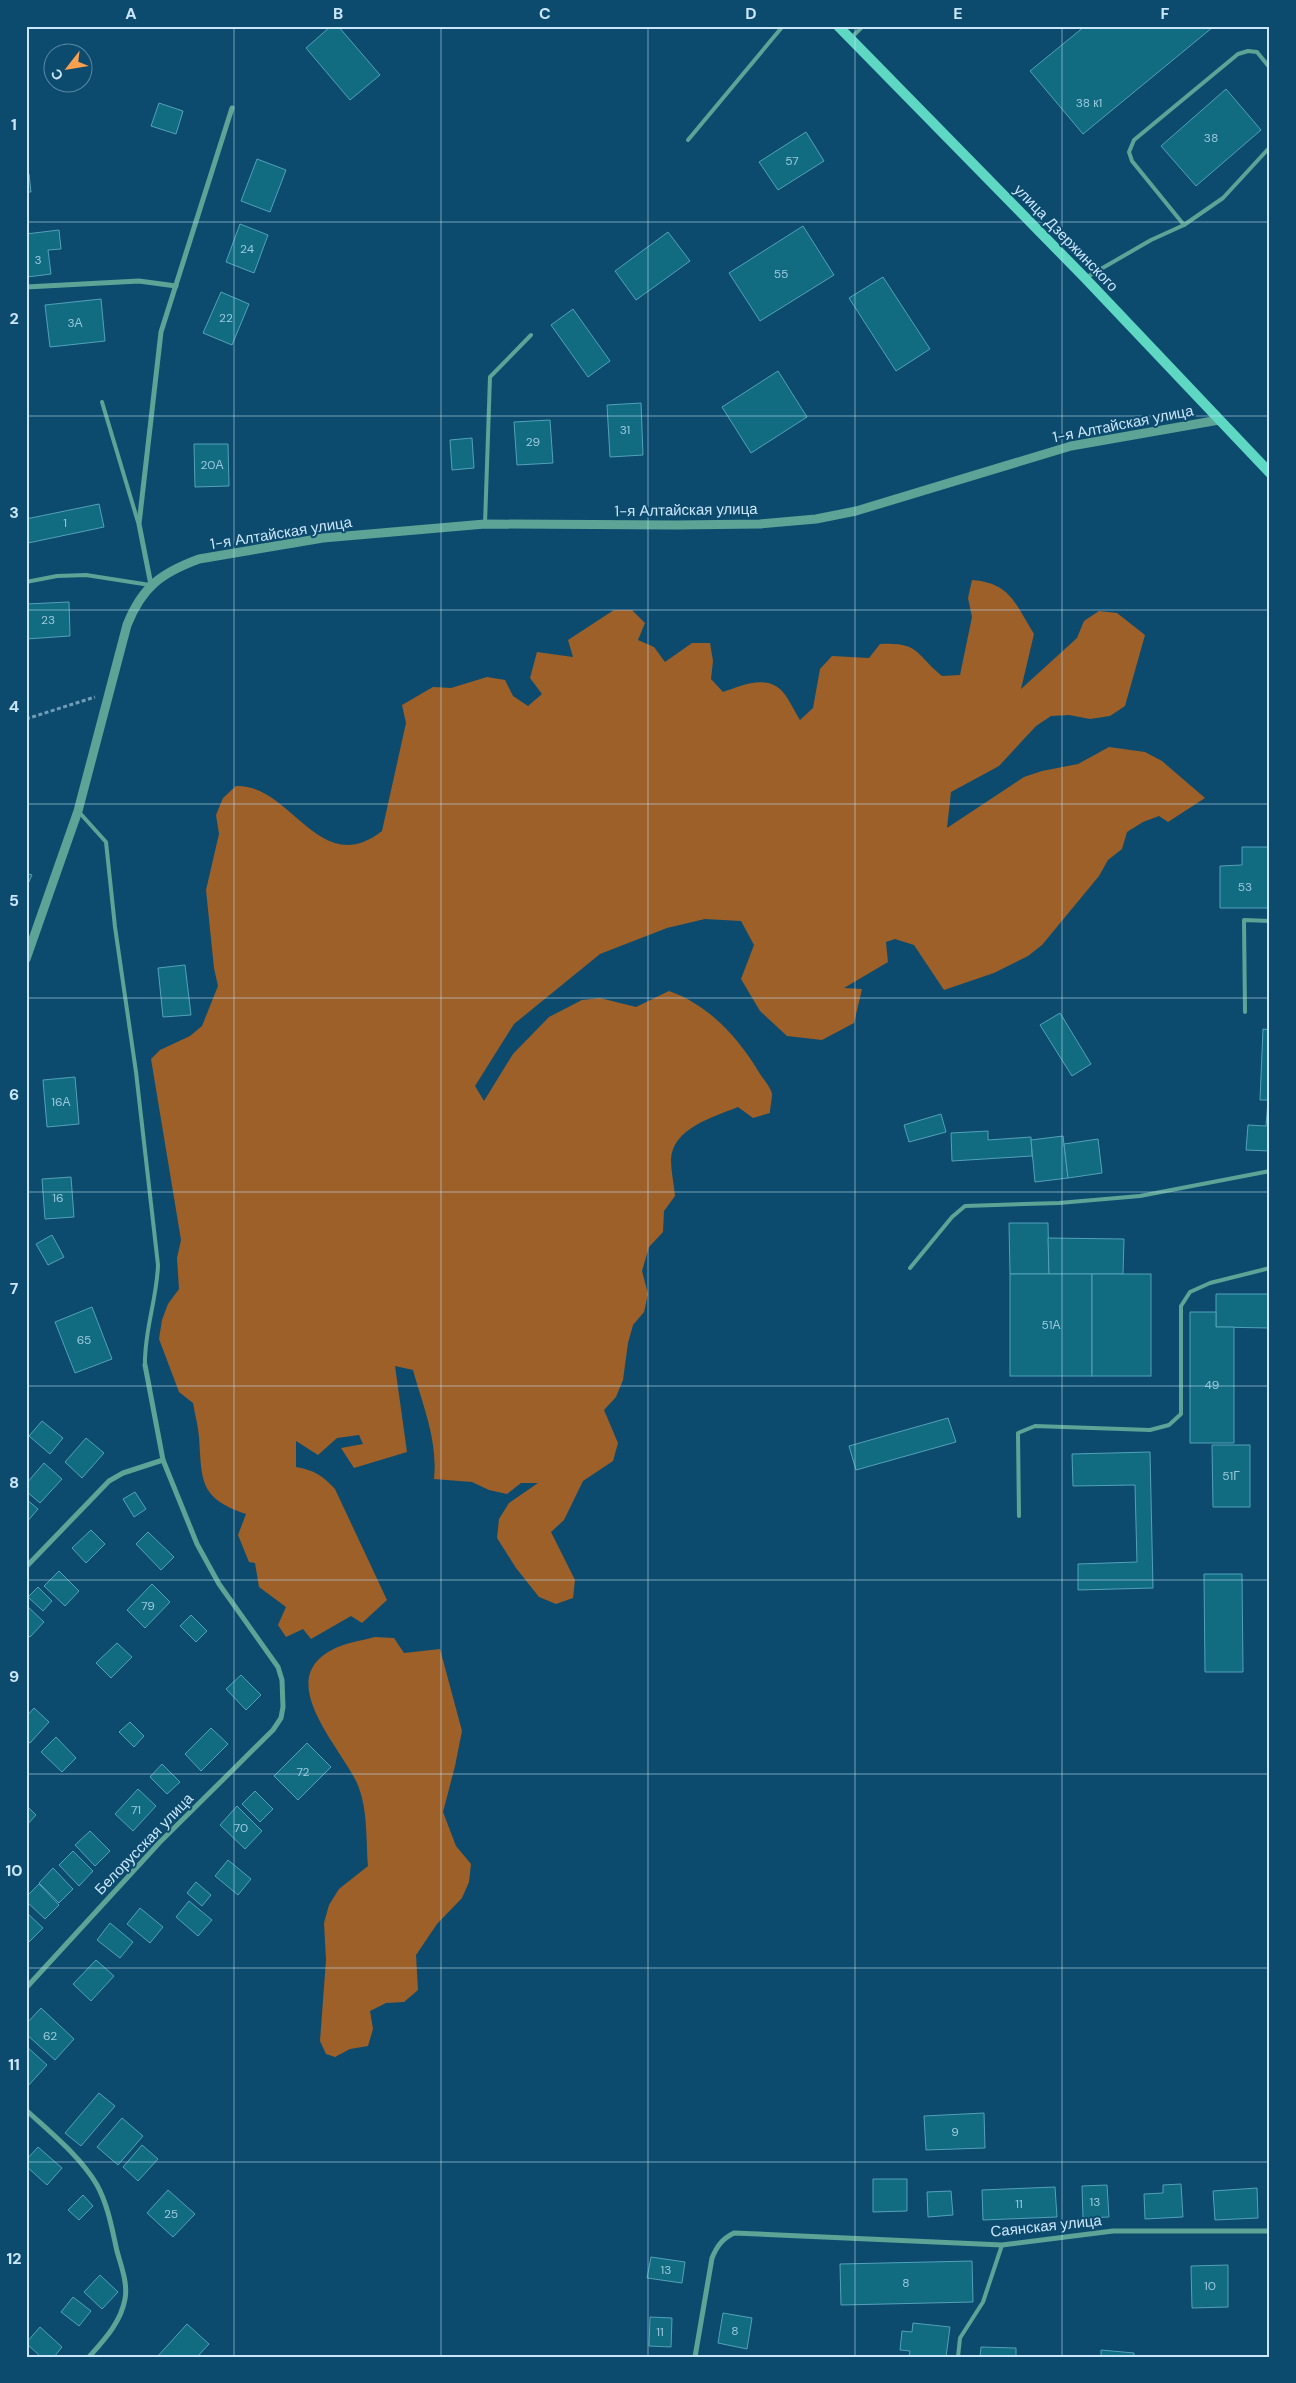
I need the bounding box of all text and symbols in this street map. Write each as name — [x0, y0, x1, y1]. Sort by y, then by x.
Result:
text: A — [125, 3, 137, 24]
text: B — [333, 3, 343, 24]
text: C — [539, 3, 551, 24]
text: D — [745, 3, 757, 24]
text: E — [953, 3, 963, 24]
text: F — [1161, 3, 1170, 24]
north arrow — [42, 42, 92, 92]
text: С — [47, 66, 67, 84]
house number: 38 к1 — [1076, 95, 1102, 111]
text: 1 — [11, 114, 17, 135]
house number: 38 — [1204, 130, 1218, 146]
house number: 57 — [785, 153, 799, 169]
street label: улица Дзержинского — [1009, 180, 1123, 296]
house number: 24 — [240, 241, 254, 257]
house number: 3 — [34, 252, 42, 268]
house number: 55 — [774, 266, 788, 282]
text: 2 — [9, 308, 19, 329]
house number: 22 — [219, 310, 233, 326]
house number: 3А — [67, 315, 83, 331]
street label: 1-я Алтайская улица — [1051, 400, 1196, 447]
house number: 31 — [620, 422, 630, 438]
house number: 29 — [526, 434, 540, 450]
house number: 20А — [200, 457, 224, 473]
street label: 1-я Алтайская улица — [614, 499, 758, 521]
text: 3 — [9, 502, 19, 523]
street label: 1-я Алтайская улица — [209, 512, 354, 554]
house number: 1 — [63, 515, 67, 531]
house number: 23 — [41, 612, 55, 628]
text: 4 — [9, 696, 19, 717]
house number: 53 — [1238, 879, 1252, 895]
text: 5 — [9, 890, 19, 911]
text: 6 — [9, 1084, 19, 1105]
house number: 16А — [51, 1094, 71, 1110]
house number: 16 — [52, 1190, 64, 1206]
text: 7 — [10, 1278, 19, 1299]
house number: 51А — [1041, 1317, 1061, 1333]
house number: 65 — [77, 1332, 91, 1348]
house number: 49 — [1205, 1377, 1219, 1393]
house number: 51Г — [1222, 1468, 1240, 1484]
text: 8 — [9, 1472, 19, 1493]
house number: 79 — [141, 1598, 155, 1614]
text: 9 — [9, 1666, 19, 1687]
house number: 72 — [296, 1764, 310, 1780]
street label: Белорусская улица — [90, 1788, 198, 1899]
house number: 71 — [131, 1802, 141, 1818]
house number: 70 — [234, 1820, 248, 1836]
text: 10 — [5, 1860, 23, 1881]
house number: 62 — [43, 2028, 57, 2044]
text: 11 — [8, 2054, 20, 2075]
house number: 9 — [951, 2124, 959, 2140]
house number: 13 — [1090, 2194, 1100, 2210]
house number: 11 — [1015, 2196, 1023, 2212]
house number: 25 — [164, 2206, 178, 2222]
street label: Саянская улица — [989, 2210, 1103, 2242]
text: 12 — [6, 2248, 22, 2269]
house number: 13 — [661, 2262, 671, 2278]
house number: 8 — [902, 2275, 910, 2291]
house number: 10 — [1204, 2278, 1216, 2294]
house number: 8 — [731, 2323, 739, 2339]
house number: 11 — [656, 2324, 664, 2340]

